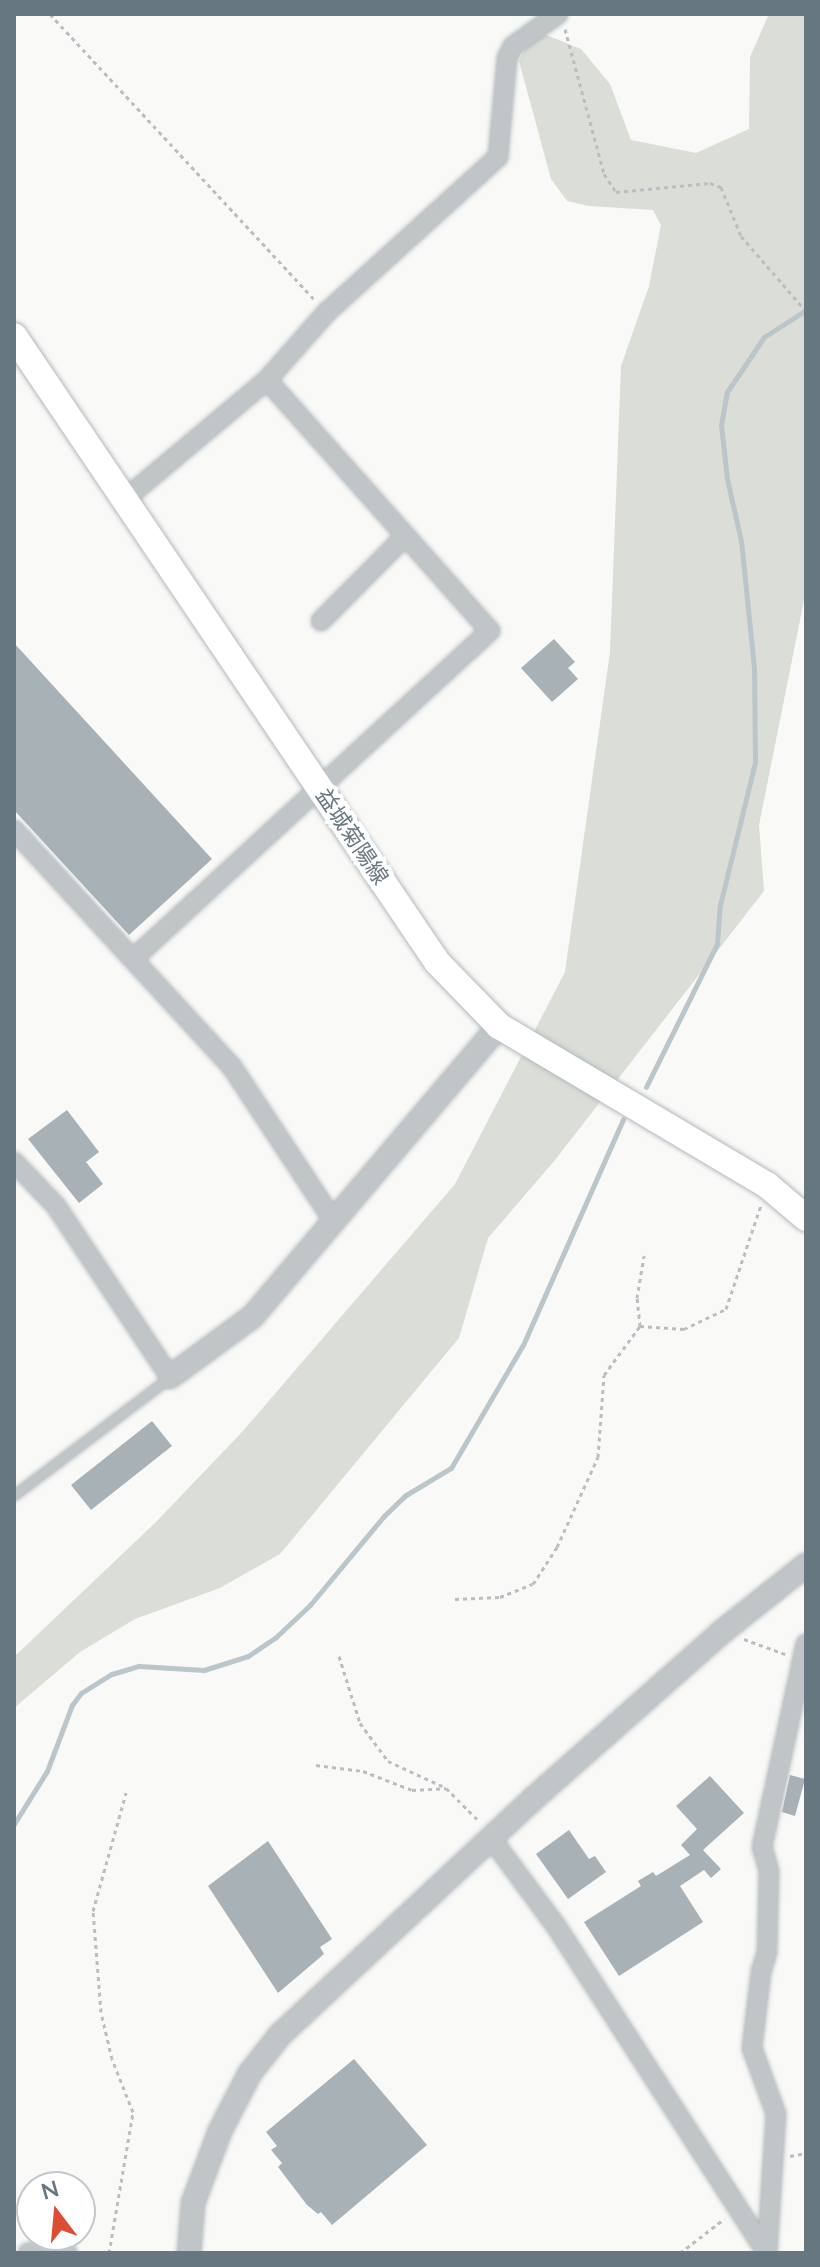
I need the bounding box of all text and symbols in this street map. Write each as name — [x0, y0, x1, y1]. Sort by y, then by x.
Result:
street label: 益城菊陽線 — [311, 783, 395, 889]
north arrow — [16, 2171, 96, 2251]
text: N — [38, 2174, 62, 2205]

